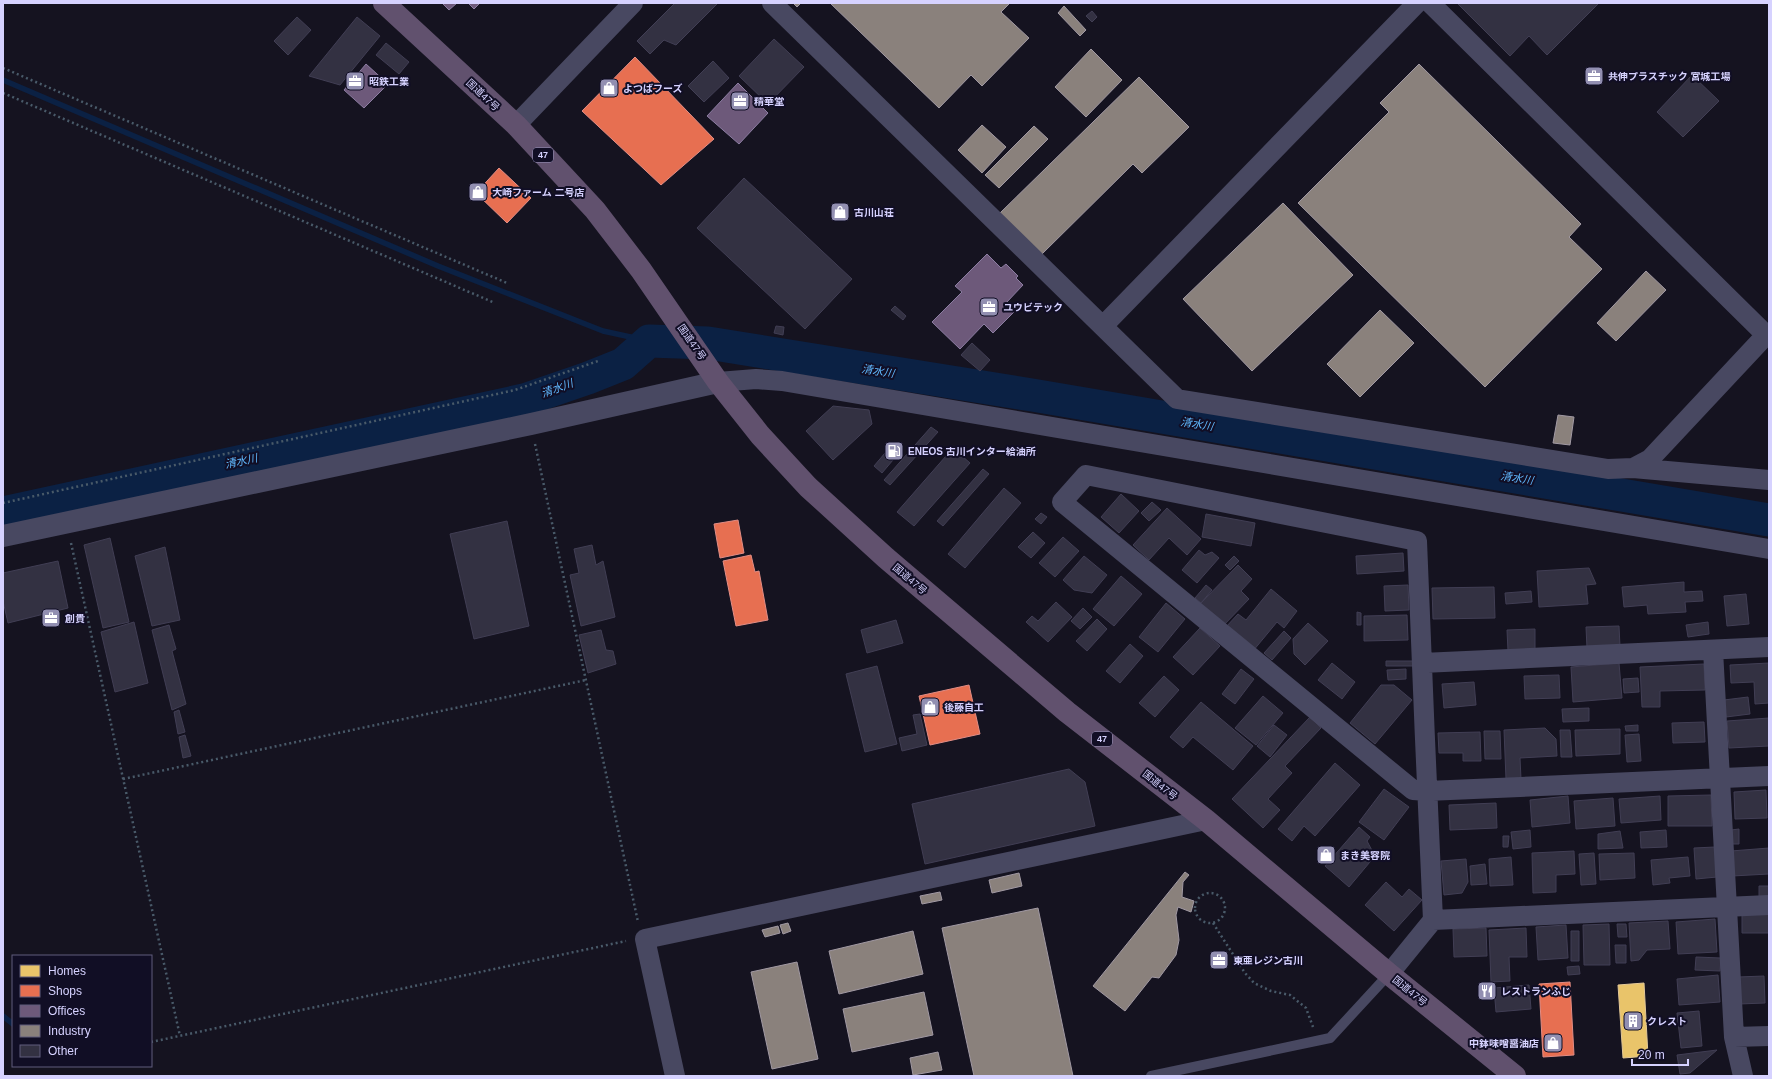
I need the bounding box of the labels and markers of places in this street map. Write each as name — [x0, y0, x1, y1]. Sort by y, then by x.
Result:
office icon: 共伸プラスチック 宮城工場 — [1583, 65, 1605, 87]
office icon: 昭鉄工業 — [344, 70, 366, 92]
place label: 共伸プラスチック 宮城工場 — [1608, 71, 1731, 82]
place label: 昭鉄工業 — [369, 76, 409, 87]
shop icon: よつばフーズ — [598, 77, 620, 99]
place label: よつばフーズ — [623, 83, 683, 94]
office icon: 精華堂 — [729, 90, 751, 112]
place label: 精華堂 — [754, 96, 784, 107]
shop icon: 大崎ファーム 二号店 — [467, 181, 489, 203]
place label: 大崎ファーム 二号店 — [492, 187, 584, 198]
shop icon: 古川山荘 — [829, 201, 851, 223]
place label: 古川山荘 — [854, 207, 894, 218]
office icon: ユウビテック — [978, 296, 1000, 318]
place label: ユウビテック — [1003, 302, 1063, 313]
fuel station icon: ENEOS 古川インター給油所 — [883, 440, 905, 462]
place label: ENEOS 古川インター給油所 — [908, 446, 1036, 457]
office icon: 創貴 — [40, 607, 62, 629]
place label: 創貴 — [64, 613, 85, 624]
shop icon: 後藤自工 — [919, 696, 941, 718]
place label: 後藤自工 — [944, 702, 984, 713]
shop icon: まき美容院 — [1315, 844, 1337, 866]
place label: まき美容院 — [1340, 850, 1390, 861]
office icon: 東亜レジン古川 — [1208, 949, 1230, 971]
place label: 東亜レジン古川 — [1233, 955, 1303, 966]
restaurant icon: レストランふじ — [1476, 980, 1498, 1002]
place label: レストランふじ — [1501, 986, 1571, 997]
building icon: クレスト — [1622, 1010, 1644, 1032]
place label: クレスト — [1647, 1016, 1687, 1027]
shop icon: 中鉢味噌醤油店 — [1542, 1032, 1564, 1054]
place label: 中鉢味噌醤油店 — [1469, 1038, 1539, 1049]

